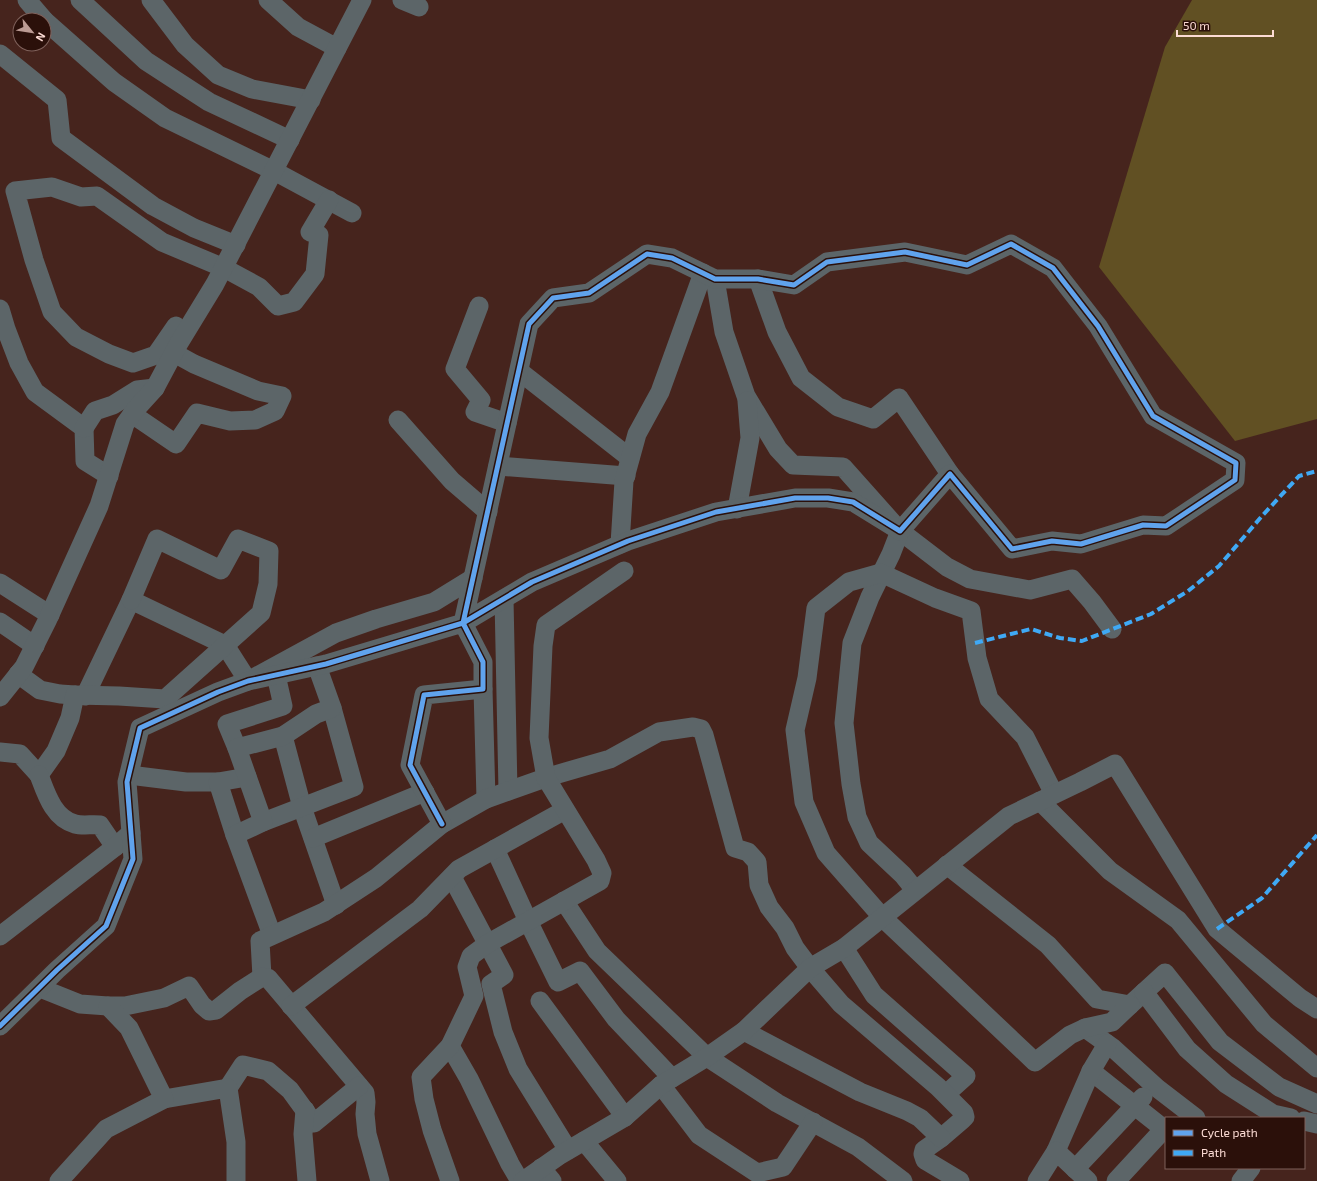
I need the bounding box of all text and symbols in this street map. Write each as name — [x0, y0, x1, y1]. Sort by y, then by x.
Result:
north arrow — [12, 12, 52, 52]
scale bar — [1177, 12, 1273, 38]
text: 50 m — [1183, 18, 1210, 32]
text: N — [33, 31, 49, 44]
legend — [1165, 1117, 1305, 1169]
text: Cycle path — [1201, 1125, 1258, 1139]
text: Path — [1201, 1145, 1226, 1159]

